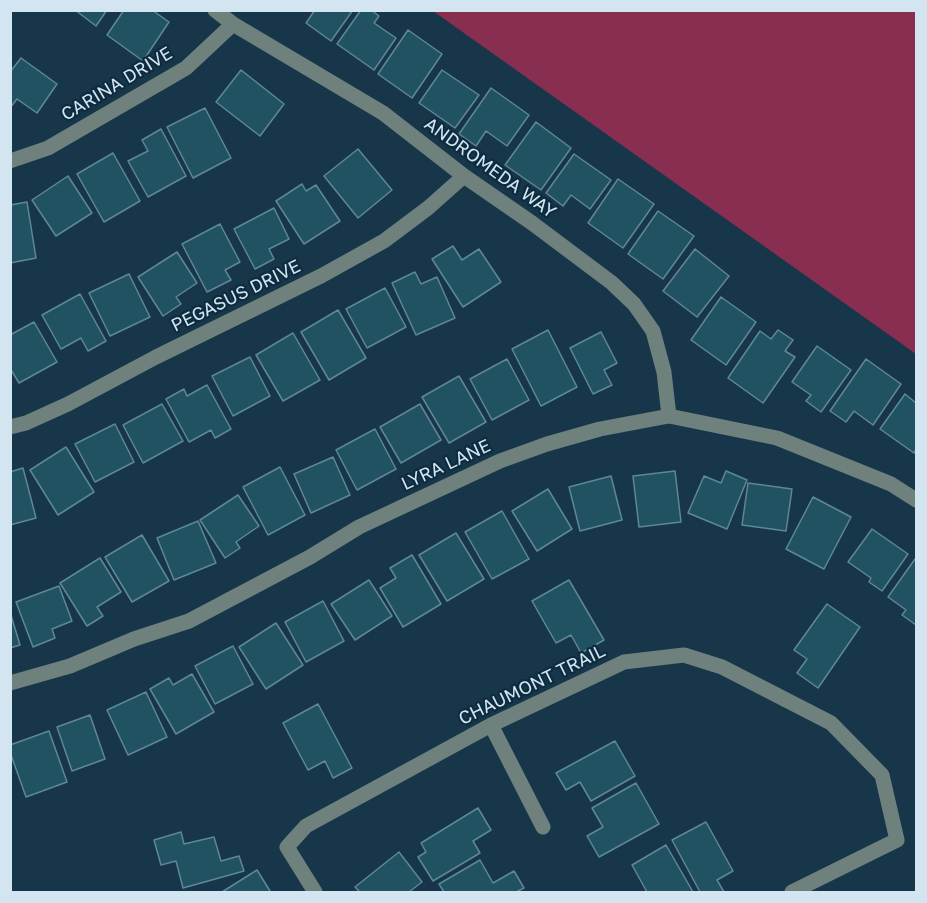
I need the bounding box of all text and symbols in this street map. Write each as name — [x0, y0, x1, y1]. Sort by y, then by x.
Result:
street label: CARINA DRIVE — [58, 42, 176, 126]
street label: ANDROMEDA WAY — [420, 113, 560, 223]
street label: PEGASUS DRIVE — [168, 255, 304, 337]
street label: LYRA LANE — [398, 435, 494, 495]
street label: CHAUMONT TRAIL — [455, 640, 609, 730]

